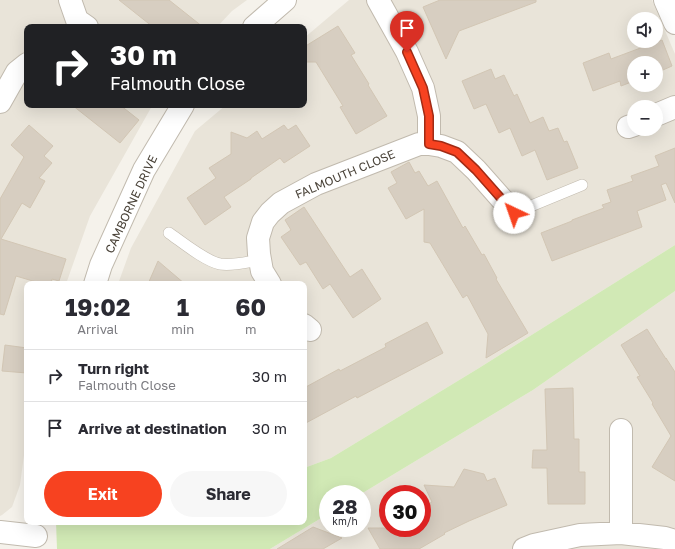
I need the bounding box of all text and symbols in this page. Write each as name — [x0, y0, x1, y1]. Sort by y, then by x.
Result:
pin — [390, 11, 424, 52]
map controls — [627, 12, 663, 136]
button: sound — [627, 12, 663, 48]
icon: arrive — [396, 17, 418, 39]
text: 30 m — [110, 38, 177, 71]
icon: right — [44, 40, 96, 92]
button: + — [627, 56, 663, 92]
text: Falmouth Close — [110, 72, 245, 94]
button: − — [627, 100, 663, 136]
street label: FALMOUTH CLOSE — [293, 146, 397, 202]
street label: CAMBORNE DRIVE — [102, 153, 160, 255]
position arrow — [493, 192, 535, 234]
text: 19:02 — [65, 292, 130, 321]
text: 1 — [177, 292, 189, 321]
text: 60 — [235, 292, 266, 321]
text: Arrival — [77, 321, 118, 337]
text: min — [171, 321, 194, 337]
text: m — [245, 321, 256, 337]
text: Turn right — [78, 359, 149, 377]
icon: right — [44, 365, 66, 387]
text: 30 m — [252, 367, 287, 385]
text: Falmouth Close — [78, 377, 176, 393]
icon: arrive — [44, 417, 66, 439]
text: Arrive at destination — [78, 419, 227, 437]
text: 30 m — [252, 419, 287, 437]
button: Exit — [44, 471, 162, 517]
button: Share — [170, 471, 287, 517]
speed limit sign: 30 — [379, 485, 431, 537]
text: 28 — [332, 494, 357, 518]
text: km/h — [332, 515, 358, 527]

